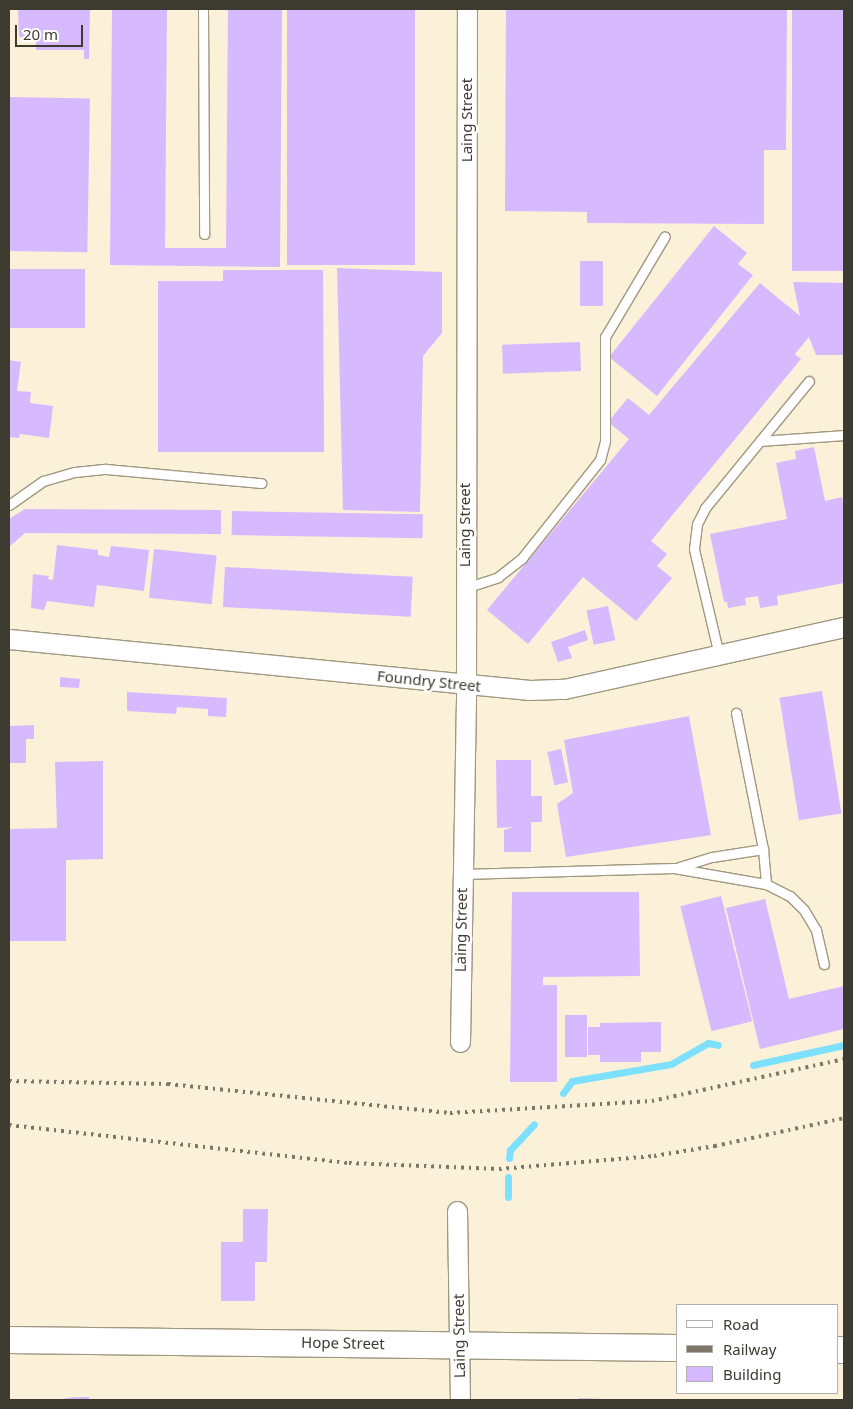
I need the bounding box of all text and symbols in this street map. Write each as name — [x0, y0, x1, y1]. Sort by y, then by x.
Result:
scale bar — [18, 15, 85, 47]
text: 20 m — [23, 24, 58, 44]
street label: Laing Street — [458, 78, 476, 162]
street label: Laing Street — [456, 483, 474, 567]
street label: Foundry Street — [376, 667, 482, 695]
street label: Laing Street — [451, 888, 471, 972]
street label: Laing Street — [449, 1294, 469, 1378]
legend — [676, 1304, 838, 1394]
text: Road — [723, 1314, 759, 1334]
street label: Hope Street — [301, 1333, 385, 1353]
text: Railway — [723, 1339, 776, 1359]
text: Building — [723, 1364, 781, 1384]

